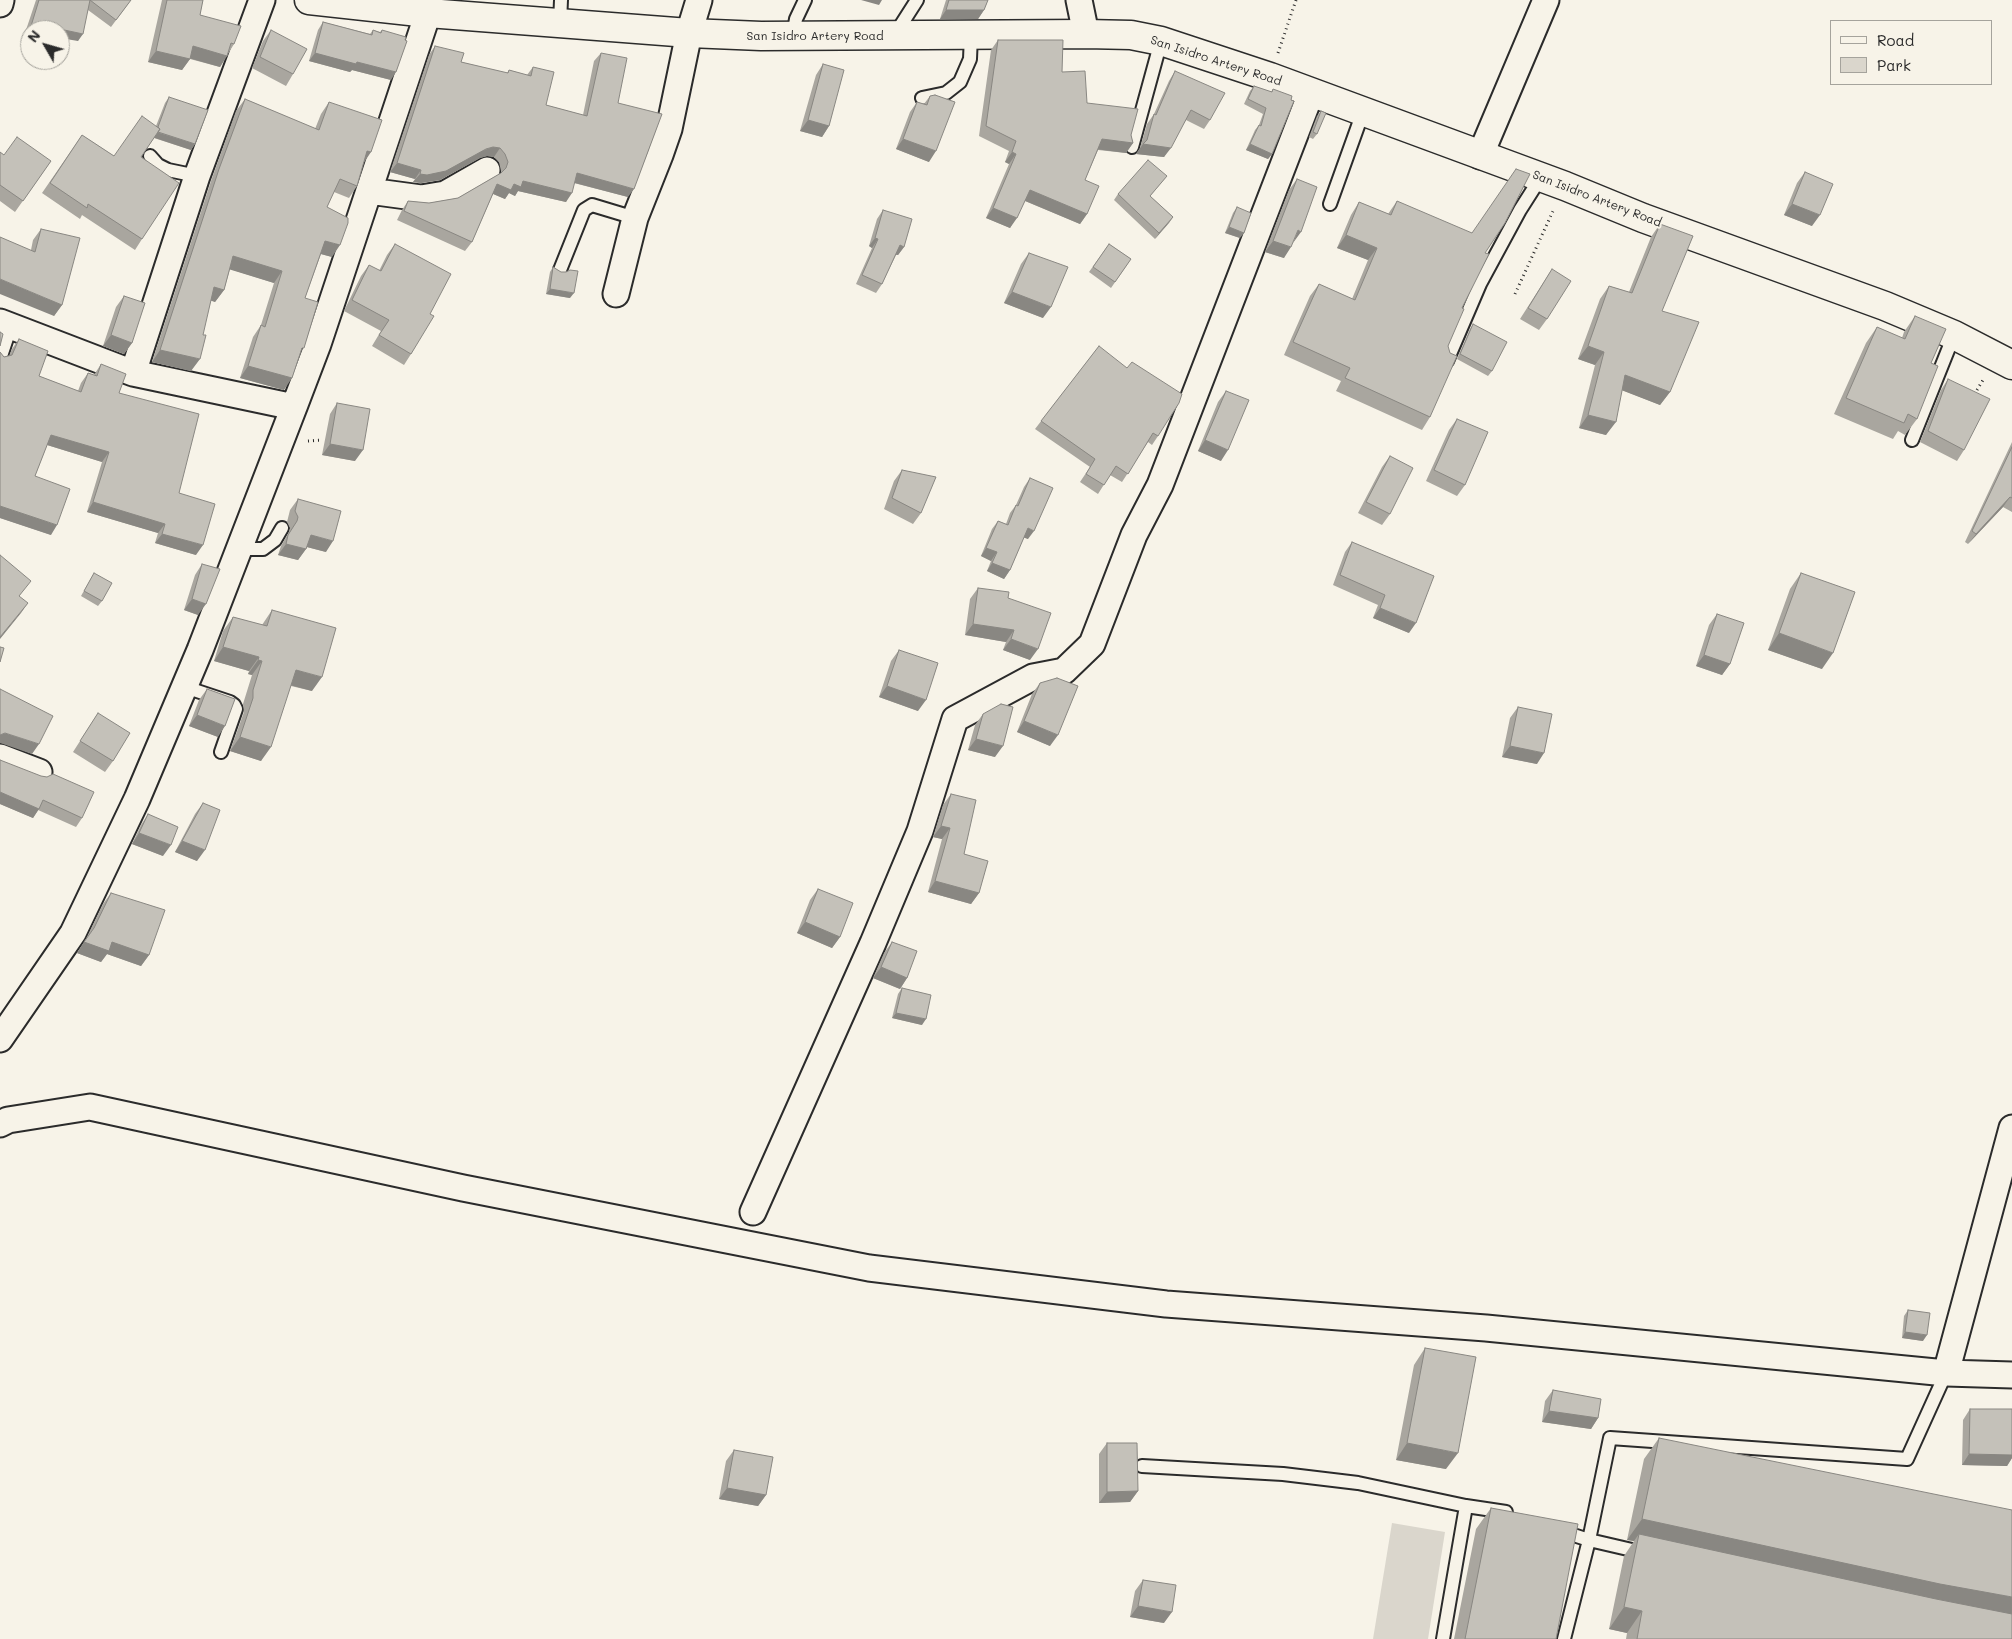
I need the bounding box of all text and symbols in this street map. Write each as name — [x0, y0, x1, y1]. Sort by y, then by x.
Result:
north arrow — [20, 20, 70, 70]
legend — [1830, 20, 1992, 85]
text: N — [23, 26, 44, 46]
street label: San Isidro Artery Road — [746, 29, 884, 43]
text: Road — [1877, 30, 1914, 50]
street label: San Isidro Artery Road — [1149, 33, 1283, 89]
text: Park — [1877, 55, 1911, 75]
street label: San Isidro Artery Road — [1530, 168, 1664, 230]

